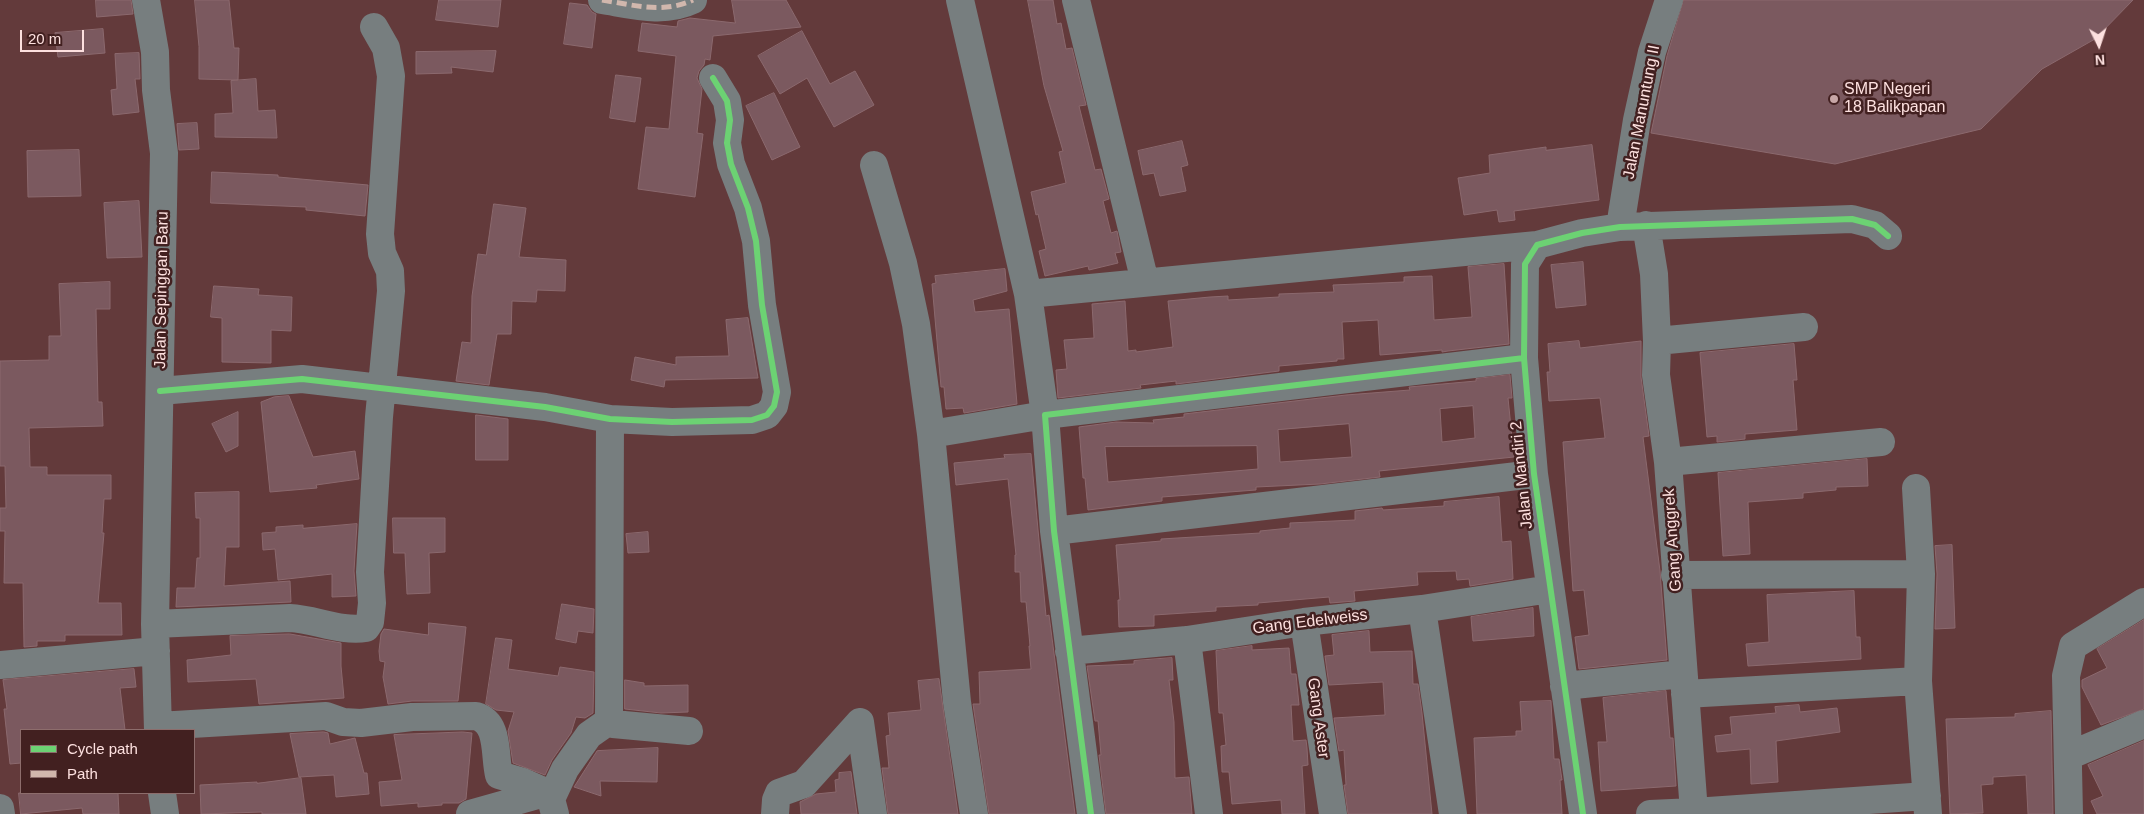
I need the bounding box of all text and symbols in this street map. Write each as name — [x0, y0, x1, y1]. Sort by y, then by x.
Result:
scale bar — [22, 20, 86, 52]
north arrow — [2074, 20, 2124, 70]
text: 20 m — [28, 30, 61, 47]
street label: Jalan Manuntung II — [1620, 43, 1664, 181]
text: N — [2094, 52, 2106, 68]
place label: SMP Negeri 18 Balikpapan — [1844, 80, 1945, 118]
marker: SMP Negeri 18 Balikpapan — [1828, 93, 1840, 105]
street label: Jalan Sepinggan Baru — [151, 211, 173, 369]
street label: Jalan Mandiri 2 — [1507, 420, 1537, 530]
street label: Gang Anggrek — [1660, 488, 1686, 592]
street label: Gang Edelweiss — [1251, 605, 1369, 639]
street label: Gang Aster — [1303, 677, 1333, 759]
legend — [20, 729, 195, 794]
text: Cycle path — [67, 740, 138, 757]
text: Path — [67, 765, 98, 782]

